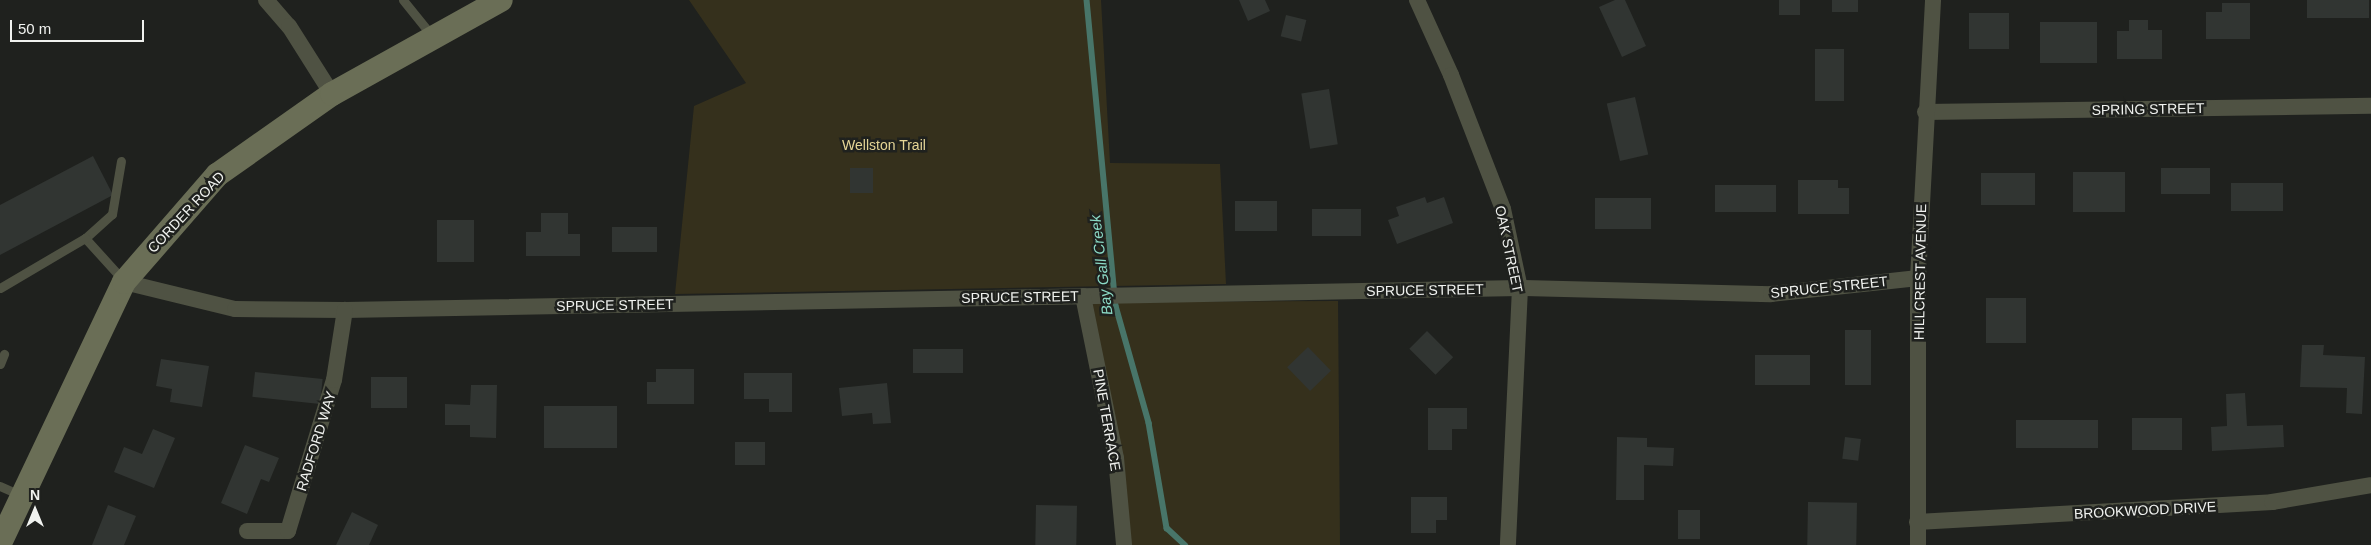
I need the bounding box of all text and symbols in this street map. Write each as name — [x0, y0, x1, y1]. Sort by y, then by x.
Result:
scale bar — [12, 10, 146, 42]
text: 50 m — [18, 20, 51, 37]
street label: SPRING STREET — [2091, 100, 2205, 118]
park label: Wellston Trail — [842, 137, 926, 153]
street label: CORDER ROAD — [144, 168, 228, 256]
street label: HILLCREST AVENUE — [1910, 203, 1930, 341]
street label: OAK STREET — [1492, 204, 1526, 294]
water label: Bay Gall Creek — [1086, 214, 1116, 316]
street label: SPRUCE STREET — [1770, 273, 1888, 301]
street label: SPRUCE STREET — [1366, 281, 1484, 299]
street label: SPRUCE STREET — [961, 288, 1079, 306]
street label: SPRUCE STREET — [556, 296, 674, 314]
street label: PINE TERRACE — [1090, 368, 1124, 472]
street label: RADFORD WAY — [293, 389, 339, 493]
north arrow — [10, 485, 60, 535]
text: N — [30, 487, 40, 503]
street label: BROOKWOOD DRIVE — [2073, 498, 2217, 522]

